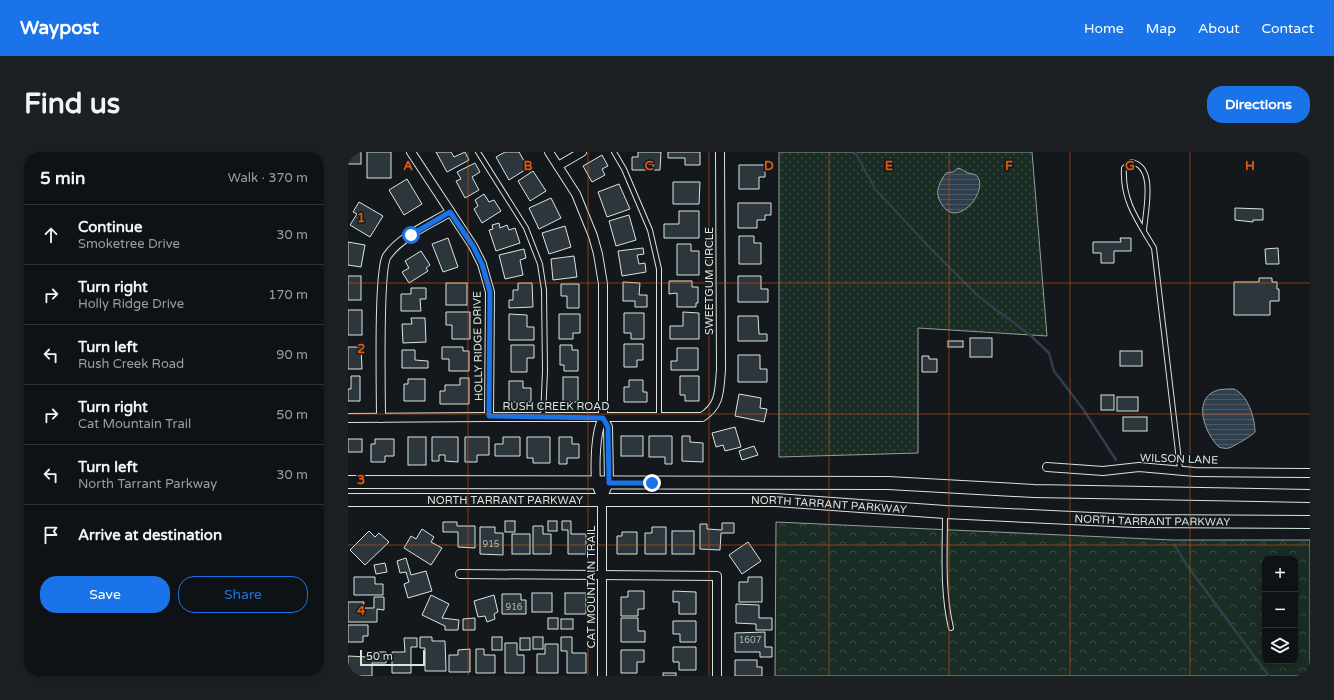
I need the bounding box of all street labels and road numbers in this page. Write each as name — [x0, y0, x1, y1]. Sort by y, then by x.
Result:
street label: SWEETGUM CIRCLE — [703, 227, 716, 335]
street label: HOLLY RIDGE DRIVE — [471, 291, 485, 401]
street label: RUSH CREEK ROAD — [503, 400, 609, 413]
street label: WILSON LANE — [1140, 451, 1218, 467]
street label: NORTH TARRANT PARKWAY — [427, 494, 583, 507]
street label: NORTH TARRANT PARKWAY — [751, 494, 907, 516]
street label: NORTH TARRANT PARKWAY — [1074, 512, 1230, 528]
street label: CAT MOUNTAIN TRAIL — [585, 525, 598, 648]

